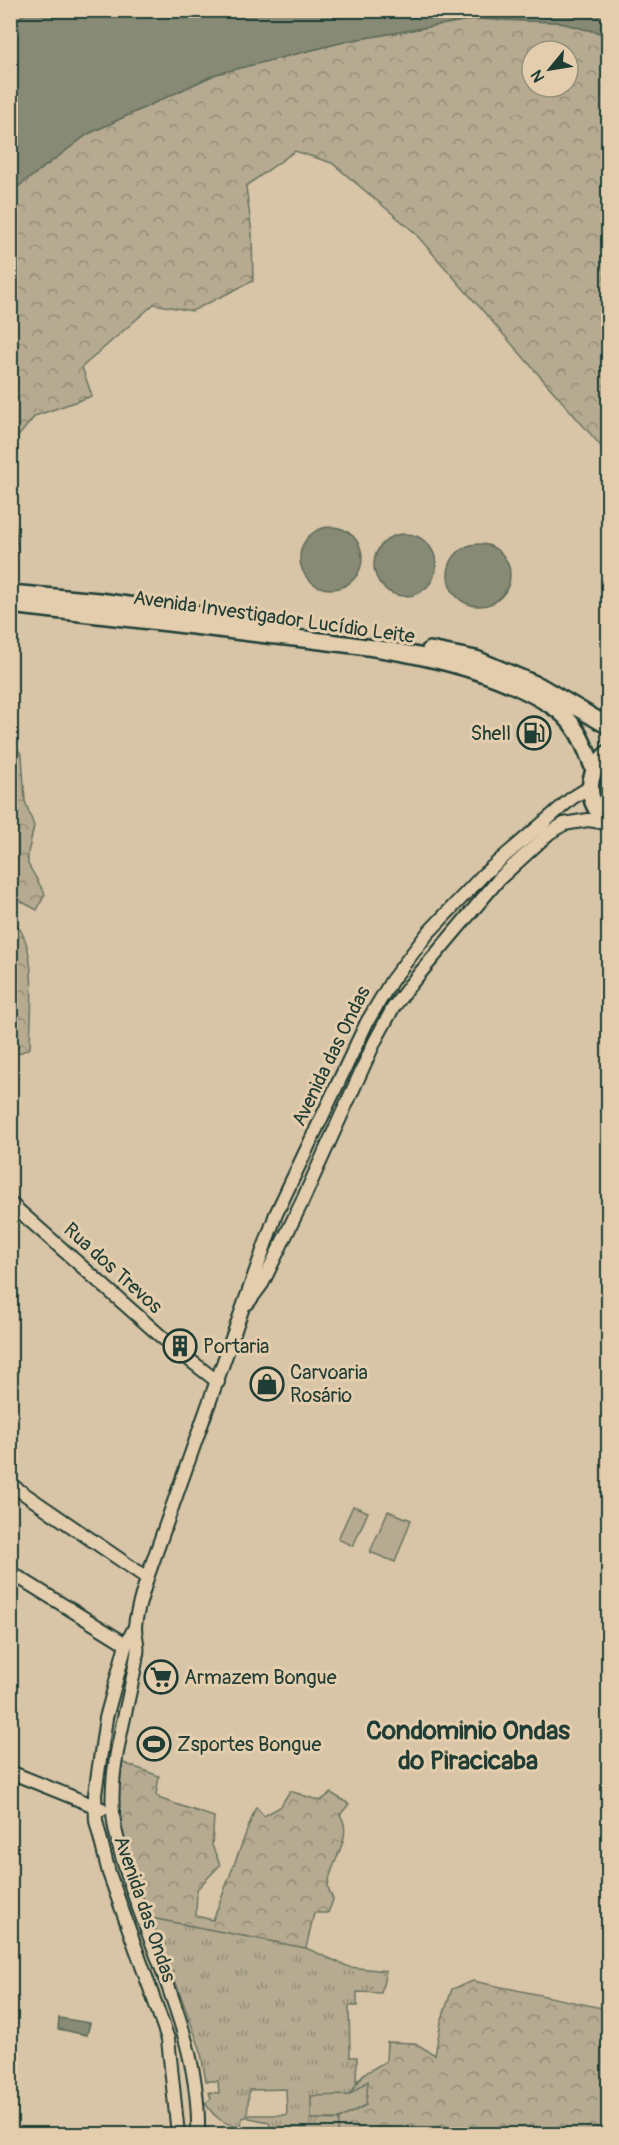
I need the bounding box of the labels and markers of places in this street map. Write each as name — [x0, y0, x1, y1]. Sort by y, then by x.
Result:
fuel station icon: Shell — [516, 715, 552, 751]
place label: Shell — [471, 721, 511, 746]
building icon: Portaria — [162, 1328, 198, 1364]
place label: Portaria — [203, 1334, 269, 1359]
place label: Carvoaria Rosário — [290, 1360, 368, 1408]
shop icon: Carvoaria Rosário — [249, 1366, 285, 1402]
supermarket icon: Armazem Bongue — [143, 1659, 179, 1695]
place label: Armazem Bongue — [184, 1665, 337, 1690]
sports icon: Zsportes Bongue — [136, 1726, 172, 1762]
place label: Zsportes Bongue — [177, 1732, 321, 1757]

